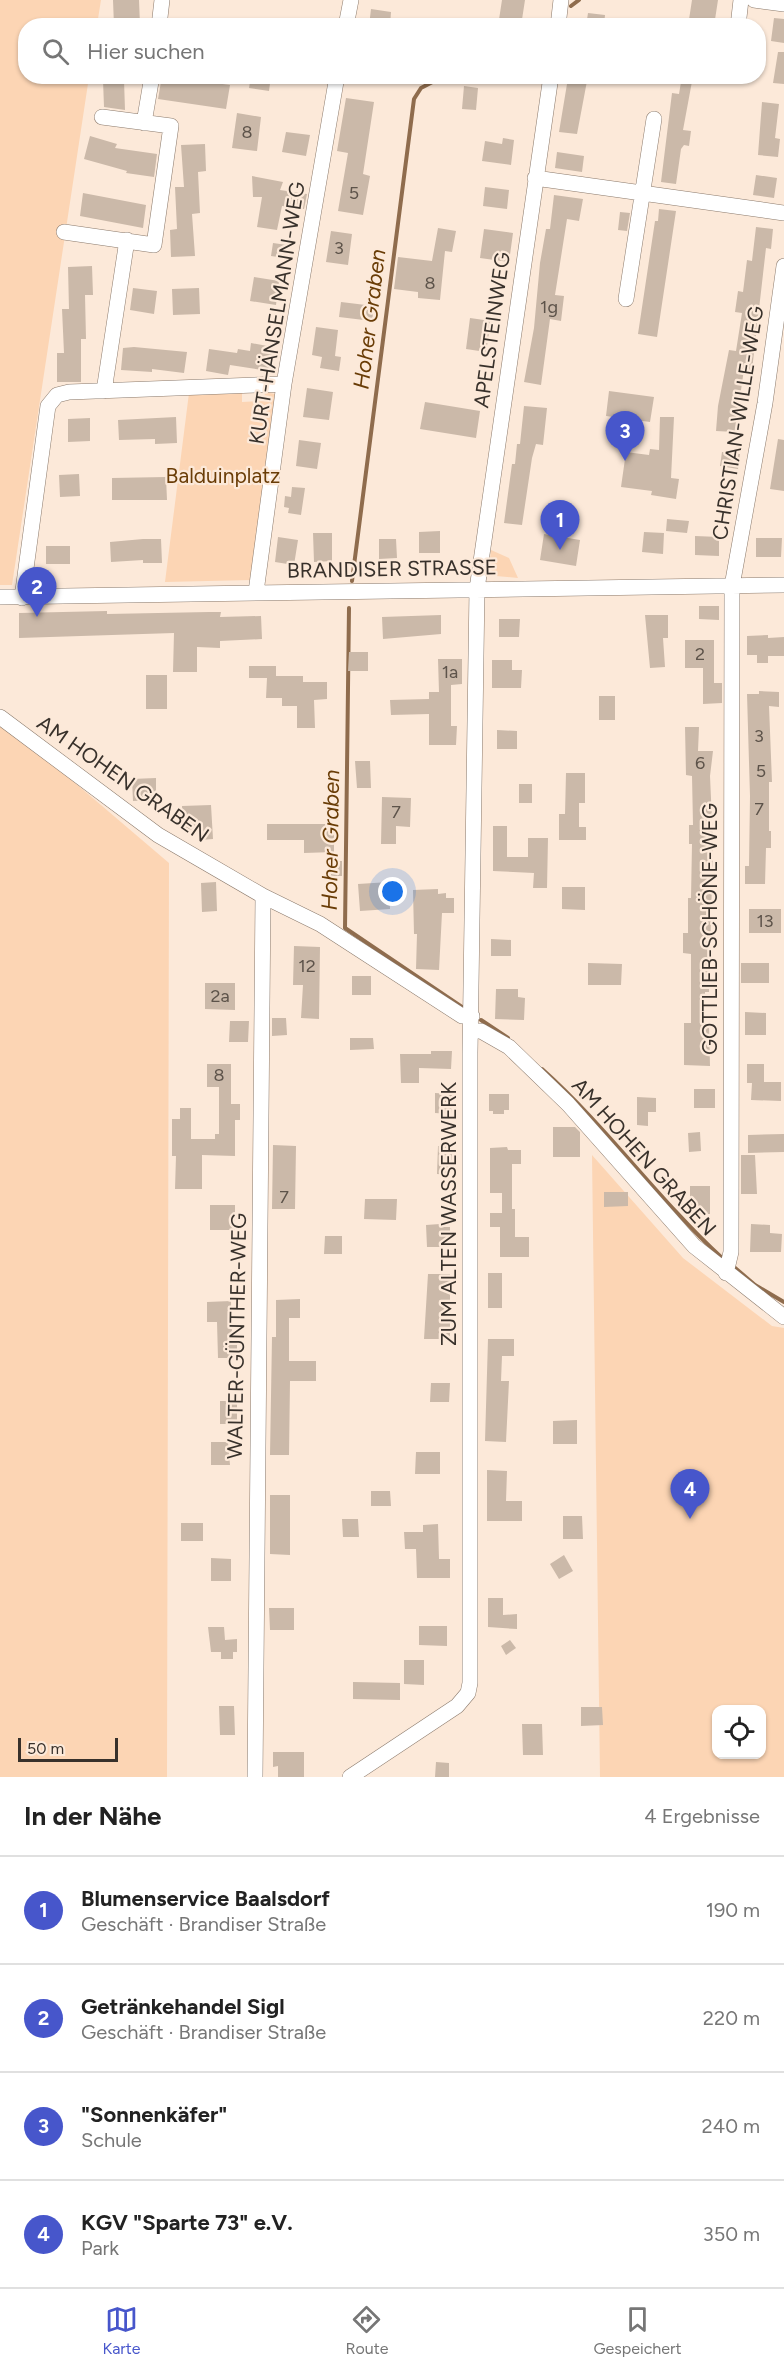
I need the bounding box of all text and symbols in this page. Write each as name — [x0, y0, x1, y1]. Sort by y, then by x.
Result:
search box — [18, 18, 766, 84]
icon: search — [39, 35, 72, 68]
text: Hier suchen — [87, 38, 205, 65]
house number: 8 — [241, 121, 253, 143]
street label: KURT-HÄNSELMANN-WEG — [243, 180, 310, 446]
house number: 5 — [349, 182, 359, 204]
house number: 3 — [334, 237, 344, 259]
water label: Hoher Graben — [348, 247, 391, 391]
street label: APELSTEINWEG — [468, 250, 515, 409]
house number: 8 — [424, 272, 436, 294]
house number: 1g — [540, 296, 558, 318]
street label: CHRISTIAN-WILLE-WEG — [707, 304, 768, 542]
pin: 3 — [606, 412, 644, 461]
park label: Balduinplatz — [166, 463, 280, 488]
pin: 1 — [540, 500, 580, 550]
street label: BRANDISER STRASSE — [287, 554, 497, 583]
pin: 2 — [18, 568, 57, 617]
house number: 2 — [695, 643, 705, 665]
house number: 1a — [442, 661, 458, 683]
street label: AM HOHEN GRABEN — [33, 710, 214, 847]
house number: 3 — [754, 725, 764, 747]
house number: 6 — [695, 752, 705, 774]
house number: 5 — [756, 760, 766, 782]
water label: Hoher Graben — [316, 769, 345, 911]
house number: 7 — [754, 798, 764, 820]
house number: 7 — [391, 801, 401, 823]
street label: GOTTLIEB-SCHÖNE-WEG — [697, 803, 722, 1055]
your location — [378, 877, 407, 906]
house number: 13 — [756, 910, 774, 932]
house number: 12 — [298, 955, 316, 977]
house number: 2a — [210, 985, 230, 1007]
house number: 8 — [213, 1064, 225, 1086]
street label: AM HOHEN GRABEN — [567, 1073, 722, 1241]
street label: ZUM ALTEN WASSERWERK — [436, 1082, 461, 1346]
house number: 7 — [279, 1186, 289, 1208]
street label: WALTER-GÜNTHER-WEG — [222, 1213, 251, 1459]
pin: 4 — [670, 1470, 710, 1519]
map controls — [712, 1705, 766, 1759]
button: locate — [712, 1705, 766, 1759]
scale bar — [18, 1735, 118, 1762]
text: 50 m — [27, 1739, 64, 1758]
text: In der Nähe — [24, 1800, 161, 1832]
text: 4 Ergebnisse — [644, 1804, 760, 1828]
text: Blumenservice Baalsdorf — [81, 1885, 330, 1912]
text: 1 — [39, 1898, 48, 1922]
text: 190 m — [706, 1898, 760, 1922]
text: Geschäft · Brandiser Straße — [81, 1912, 326, 1936]
text: Getränkehandel Sigl — [81, 1993, 285, 2020]
text: 2 — [38, 2006, 49, 2030]
text: 220 m — [703, 2006, 760, 2030]
text: Geschäft · Brandiser Straße — [81, 2020, 326, 2044]
text: "Sonnenkäfer" — [81, 2101, 227, 2128]
text: 3 — [38, 2114, 49, 2138]
text: 240 m — [702, 2114, 760, 2138]
text: Schule — [81, 2128, 142, 2152]
text: KGV "Sparte 73" e.V. — [81, 2209, 293, 2236]
text: 4 — [37, 2222, 50, 2246]
text: 350 m — [703, 2222, 760, 2246]
text: Park — [81, 2236, 119, 2260]
tab: Karte — [103, 2303, 140, 2358]
tab: Route — [345, 2303, 388, 2358]
tab: Gespeichert — [593, 2303, 681, 2358]

